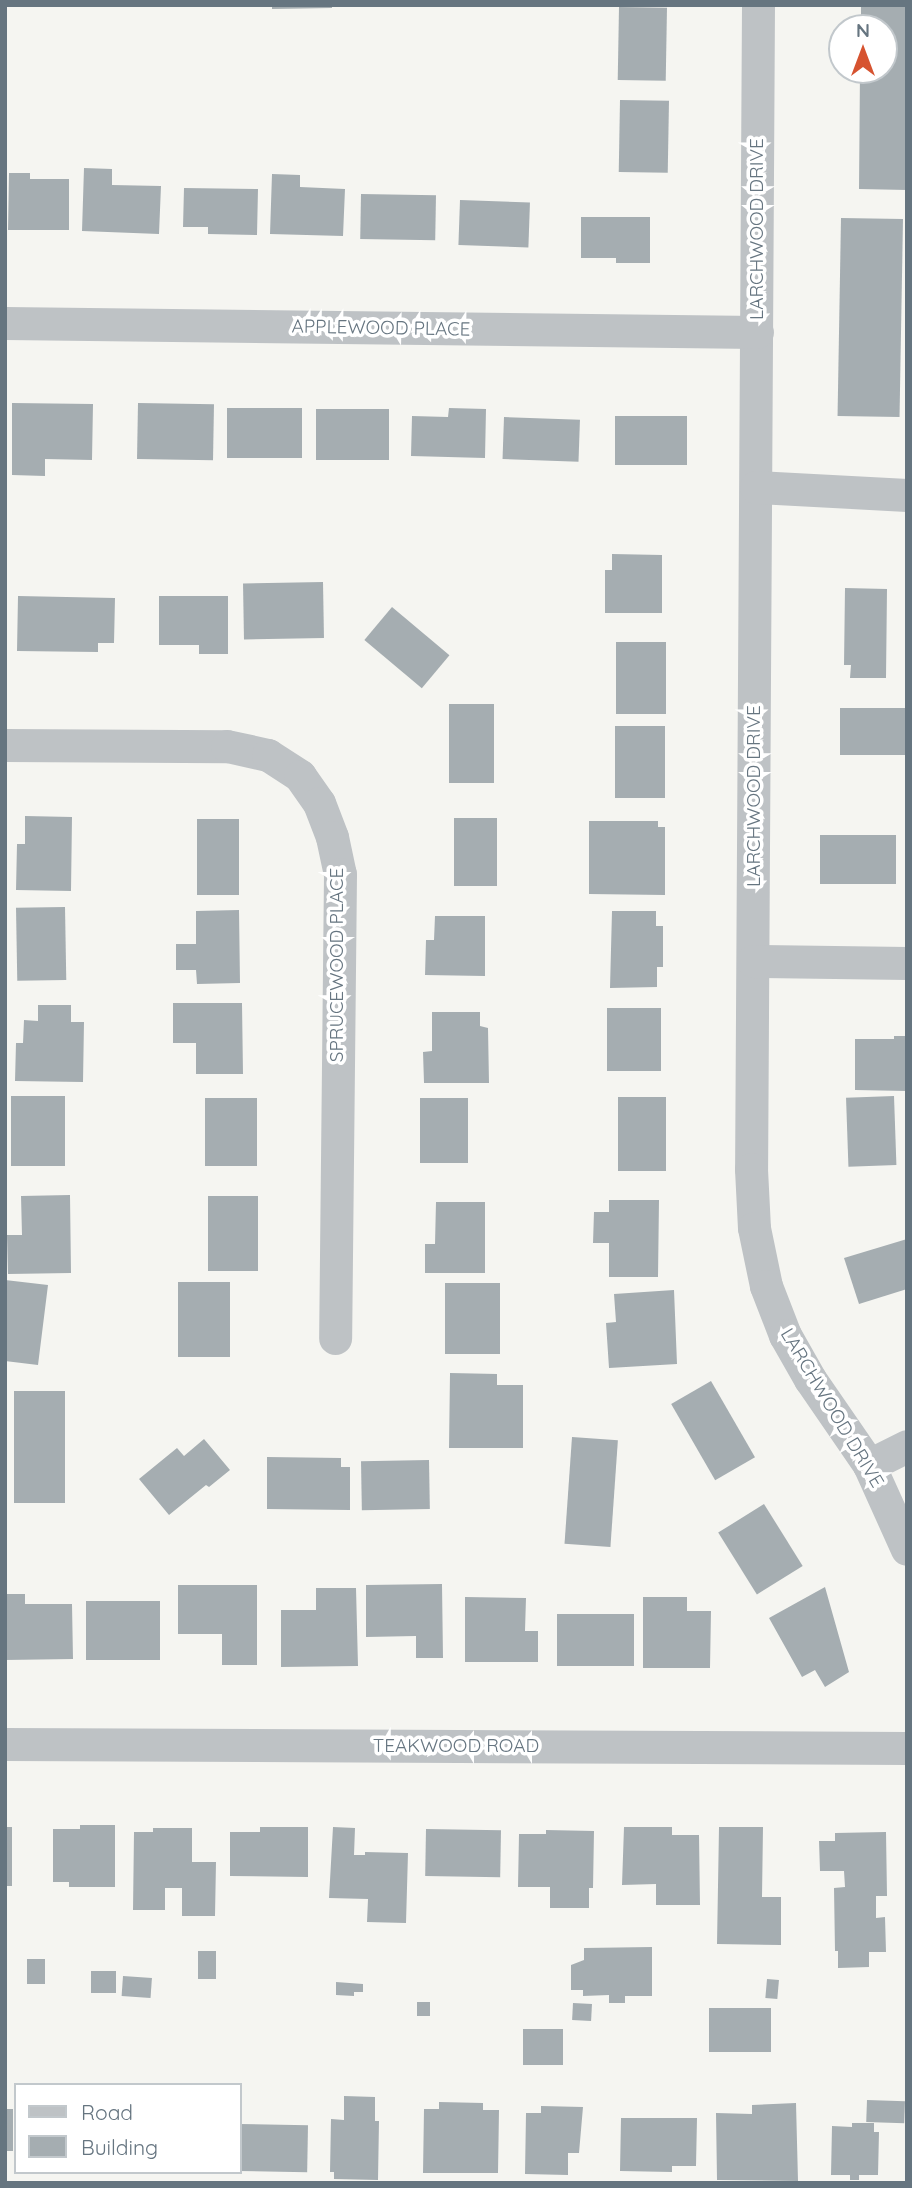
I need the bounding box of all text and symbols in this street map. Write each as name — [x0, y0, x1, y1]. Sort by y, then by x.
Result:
north arrow — [828, 14, 898, 84]
text: N — [856, 18, 870, 42]
street label: LARCHWOOD DRIVE — [746, 138, 768, 320]
street label: APPLEWOOD PLACE — [291, 315, 471, 341]
street label: LARCHWOOD DRIVE — [743, 705, 765, 887]
street label: SPRUCEWOOD PLACE — [326, 868, 348, 1062]
street label: LARCHWOOD DRIVE — [775, 1324, 889, 1492]
street label: TEAKWOOD ROAD — [373, 1735, 539, 1757]
legend — [14, 2083, 242, 2174]
text: Road — [81, 2099, 133, 2125]
text: Building — [81, 2134, 158, 2160]

